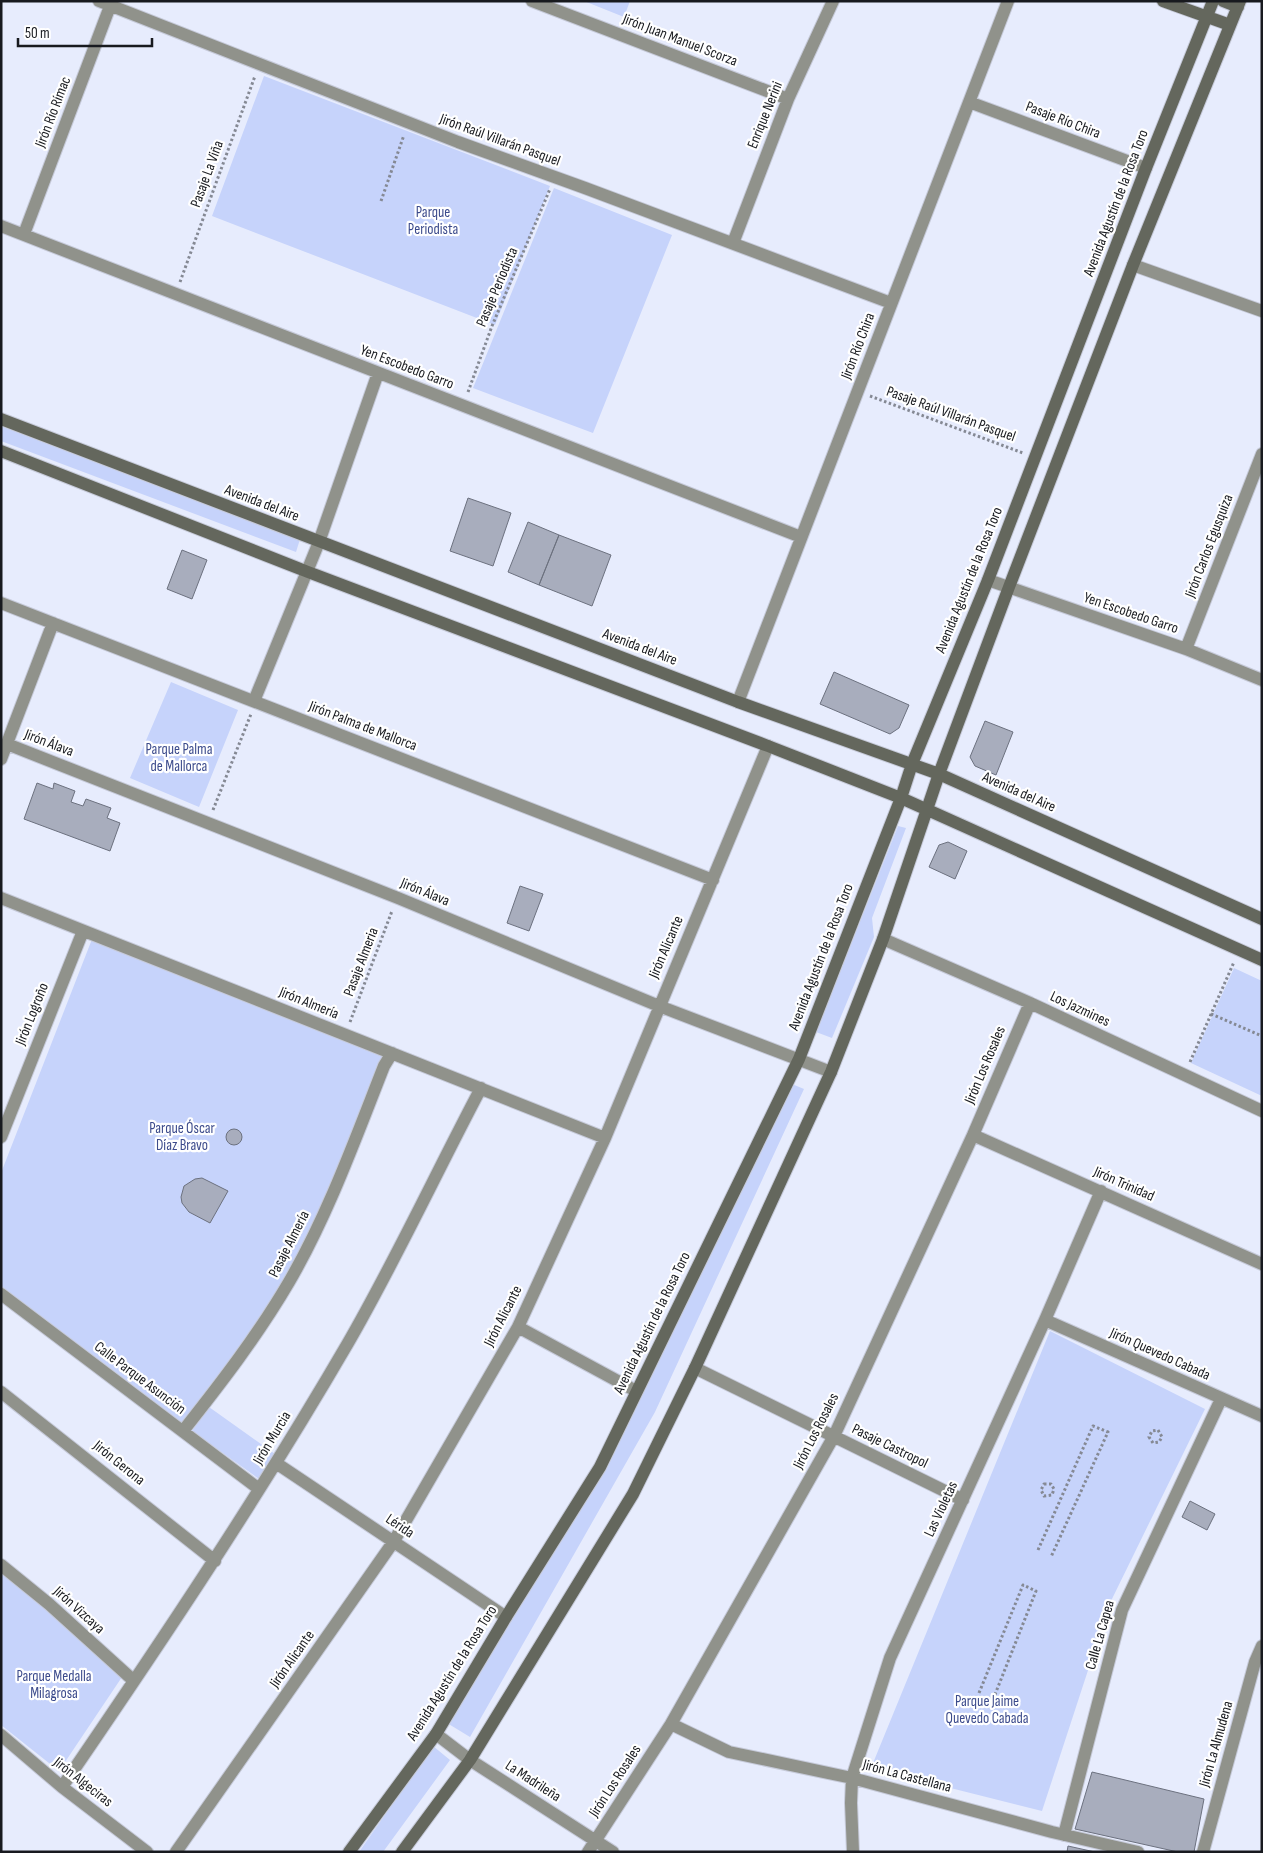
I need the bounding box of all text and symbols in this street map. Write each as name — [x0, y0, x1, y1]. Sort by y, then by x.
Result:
street label: Jirón Juan Manuel Scorza — [619, 9, 740, 71]
scale bar — [18, 15, 151, 47]
text: 50 m — [25, 24, 50, 43]
street label: Jirón Río Rímac — [30, 74, 75, 151]
street label: Enrique Nerini — [743, 79, 787, 151]
street label: Pasaje Río Chira — [1023, 97, 1103, 143]
street label: Jirón Raúl Villarán Pasquel — [436, 109, 563, 171]
street label: Avenida Agustín de la Rosa Toro — [1079, 127, 1153, 280]
street label: Pasaje La Viña — [186, 138, 228, 210]
park label: Parque Periodista — [408, 203, 458, 239]
street label: Pasaje Periodista — [472, 244, 522, 330]
street label: Jirón Río Chira — [836, 310, 879, 383]
street label: Yen Escobedo Garro — [357, 340, 457, 394]
street label: Pasaje Raúl Villarán Pasquel — [884, 382, 1018, 446]
street label: Avenida del Aire — [221, 480, 302, 526]
street label: Jirón Carlos Egusquiza — [1180, 491, 1238, 601]
street label: Avenida Agustín de la Rosa Toro — [931, 504, 1007, 657]
street label: Yen Escobedo Garro — [1081, 588, 1181, 638]
street label: Avenida del Aire — [599, 624, 680, 670]
street label: Jirón Palma de Mallorca — [305, 696, 420, 755]
street label: Jirón Álava — [21, 725, 77, 761]
park label: Parque Palma de Mallorca — [145, 740, 213, 776]
street label: Avenida del Aire — [978, 767, 1059, 817]
street label: Jirón Álava — [397, 873, 453, 911]
street label: Avenida Agustín de la Rosa Toro — [784, 881, 858, 1034]
street label: Jirón Alicante — [644, 913, 688, 982]
street label: Pasaje Almeria — [339, 925, 383, 999]
street label: Jirón Logroño — [11, 980, 53, 1049]
street label: Jirón Almería — [275, 982, 342, 1024]
street label: Los Jazmines — [1047, 987, 1113, 1031]
street label: Jirón Los Rosales — [960, 1023, 1010, 1108]
park label: Parque Óscar Díaz Bravo — [149, 1119, 215, 1155]
street label: Jirón Trinidad — [1090, 1162, 1157, 1206]
street label: Pasaje Almería — [264, 1207, 314, 1280]
street label: Avenida Agustín de la Rosa Toro — [609, 1249, 695, 1398]
street label: Jirón Alicante — [479, 1282, 526, 1351]
street label: Jirón Quevedo Cabada — [1106, 1323, 1213, 1385]
street label: Calle Parque Asunción — [90, 1337, 190, 1419]
street label: Jirón Los Rosales — [788, 1390, 843, 1473]
street label: Jirón Murcia — [248, 1408, 295, 1469]
street label: Pasaje Castropol — [849, 1419, 931, 1473]
street label: Jirón Gerona — [89, 1436, 149, 1490]
street label: Las Violetas — [920, 1478, 962, 1540]
street label: Lérida — [382, 1510, 418, 1543]
street label: Jirón Vizcaya — [49, 1581, 109, 1638]
street label: Calle La Capea — [1081, 1598, 1119, 1672]
street label: Avenida Agustín de la Rosa Toro — [402, 1602, 501, 1745]
street label: Jirón Alicante — [265, 1626, 319, 1692]
park label: Parque Medalla Milagrosa — [16, 1667, 92, 1703]
park label: Parque Jaime Quevedo Cabada — [946, 1692, 1029, 1728]
street label: Jirón La Almudena — [1194, 1699, 1237, 1790]
street label: Jirón Los Rosales — [584, 1741, 645, 1822]
street label: Jirón Algeciras — [49, 1752, 117, 1811]
street label: Jirón La Castellana — [860, 1755, 954, 1797]
street label: La Madrileña — [502, 1756, 565, 1806]

